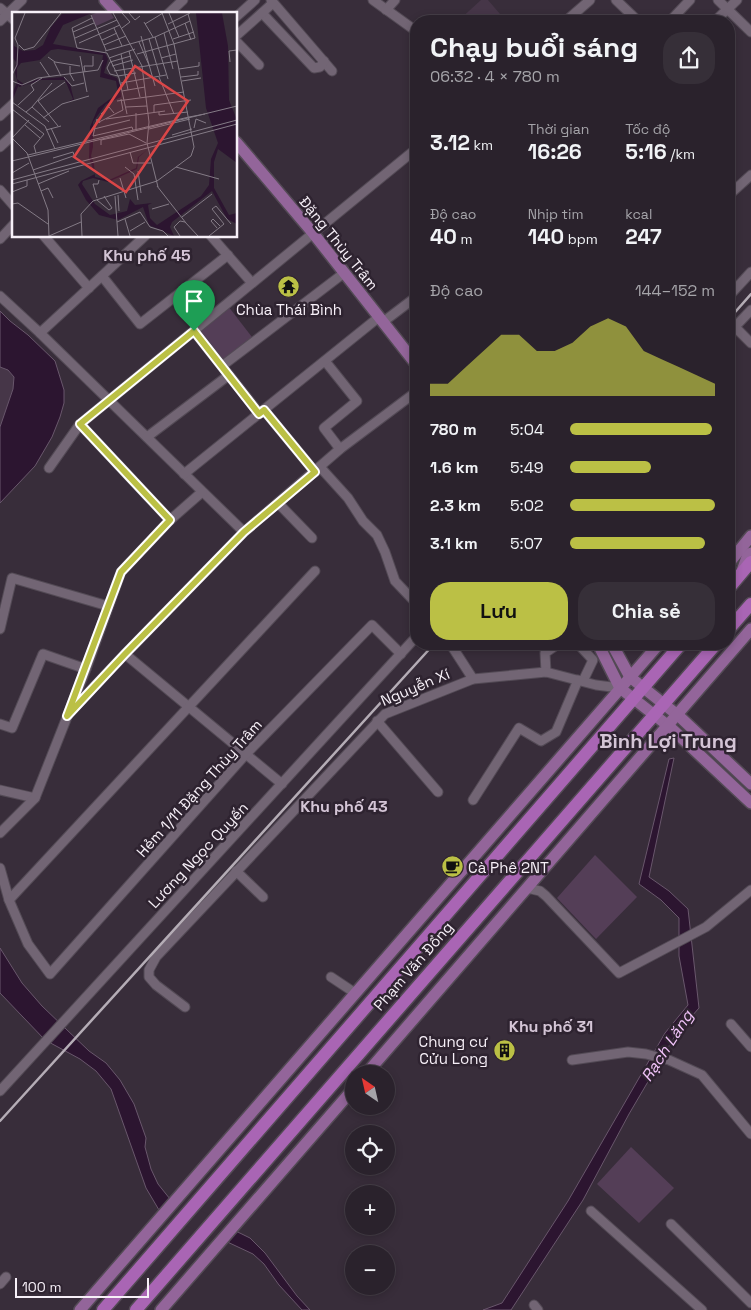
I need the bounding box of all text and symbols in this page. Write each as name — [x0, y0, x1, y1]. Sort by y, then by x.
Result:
inset map — [12, 12, 238, 238]
text: Chạy buổi sáng — [430, 29, 638, 65]
button: share — [663, 32, 715, 84]
text: 06:32 · 4 × 780 m — [430, 66, 560, 87]
text: Thời gian — [528, 120, 589, 138]
text: Tốc độ — [625, 120, 670, 138]
text: 3.12 — [430, 129, 470, 156]
text: km — [470, 136, 493, 154]
text: 16:26 — [528, 138, 582, 165]
text: 5:16 — [625, 138, 667, 165]
text: /km — [667, 145, 695, 163]
street label: Đặng Thùy Trâm — [295, 192, 383, 294]
text: Độ cao — [430, 205, 476, 223]
text: Nhịp tim — [528, 205, 584, 223]
text: kcal — [625, 205, 652, 223]
text: 40 — [430, 223, 457, 250]
text: 140 — [528, 223, 564, 250]
text: 247 — [625, 223, 662, 250]
text: m — [457, 230, 473, 248]
text: bpm — [564, 230, 598, 248]
district label: Khu phố 45 — [103, 245, 191, 266]
temple icon: Chùa Thái Bình — [277, 274, 301, 298]
pin — [173, 280, 215, 331]
text: Độ cao — [430, 280, 483, 301]
text: 144–152 m — [635, 280, 715, 301]
icon: arrive — [180, 287, 208, 315]
place label: Chùa Thái Bình — [236, 300, 342, 319]
text: 780 m — [430, 419, 477, 440]
text: 5:04 — [510, 419, 544, 440]
text: 1.6 km — [430, 457, 478, 478]
text: 5:49 — [510, 457, 543, 478]
text: 2.3 km — [430, 495, 481, 516]
text: 5:02 — [510, 495, 544, 516]
text: 3.1 km — [430, 533, 478, 554]
text: 5:07 — [510, 533, 543, 554]
button: Lưu — [430, 582, 568, 640]
button: Chia sẻ — [578, 582, 715, 640]
street label: Nguyễn Xí — [378, 664, 453, 710]
street label: Hẻm 1/11 Đặng Thùy Trâm — [132, 715, 266, 861]
district label: Bình Lợi Trung — [599, 728, 737, 754]
district label: Khu phố 43 — [300, 796, 388, 817]
street label: Lương Ngọc Quyến — [144, 798, 252, 912]
cafe icon: Cà Phê 2NT — [440, 855, 464, 879]
place label: Cà Phê 2NT — [468, 858, 549, 877]
street label: Phạm Văn Đồng — [369, 918, 457, 1014]
water label: Rạch Lăng — [636, 1006, 698, 1086]
district label: Khu phố 31 — [509, 1016, 593, 1037]
place label: Chung cư Cửu Long — [419, 1032, 488, 1068]
building icon: Chung cư Cửu Long — [492, 1038, 516, 1062]
north arrow — [345, 1065, 395, 1115]
map controls — [345, 1065, 395, 1295]
button: locate — [345, 1125, 395, 1175]
button: + — [345, 1185, 395, 1235]
button: − — [345, 1245, 395, 1295]
scale bar — [15, 1275, 149, 1298]
text: 100 m — [22, 1278, 61, 1296]

